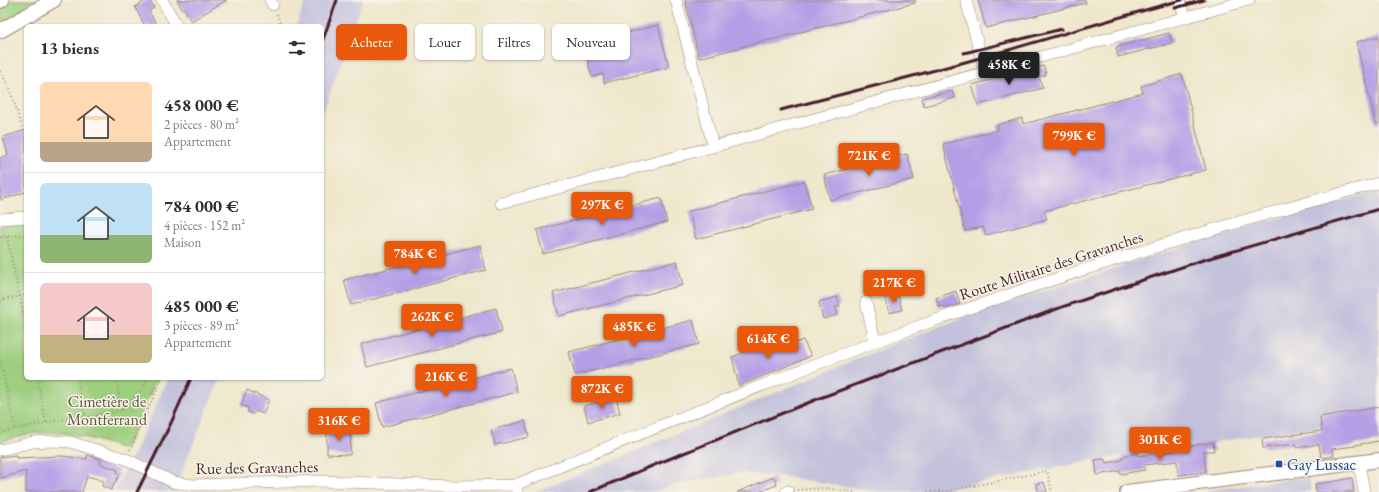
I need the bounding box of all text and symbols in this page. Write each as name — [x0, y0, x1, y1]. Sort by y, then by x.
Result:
chip: Acheter — [336, 24, 407, 60]
chip: Louer — [415, 24, 475, 60]
chip: Filtres — [483, 24, 544, 60]
chip: Nouveau — [552, 24, 630, 60]
text: 13 biens — [40, 37, 99, 59]
icon: filters — [286, 37, 308, 59]
pin: 458K € — [976, 52, 1042, 86]
text: 458K € — [987, 56, 1031, 73]
text: 458 000 € — [164, 94, 239, 116]
icon: home — [72, 98, 120, 146]
text: 2 pièces · 80 m² — [164, 116, 239, 133]
pin: 799K € — [1041, 123, 1107, 157]
text: 799K € — [1052, 127, 1096, 144]
text: Appartement — [164, 133, 231, 150]
pin: 721K € — [836, 143, 902, 177]
text: 721K € — [847, 147, 891, 164]
pin: 297K € — [569, 192, 635, 226]
text: 784 000 € — [164, 195, 239, 217]
text: 297K € — [580, 196, 624, 213]
icon: home — [72, 199, 120, 247]
text: 4 pièces · 152 m² — [164, 217, 245, 234]
street label: Route Militaire des Gravanches — [957, 226, 1146, 305]
text: Maison — [164, 234, 201, 251]
pin: 784K € — [382, 241, 448, 275]
text: 784K € — [393, 245, 437, 262]
pin: 217K € — [861, 270, 927, 304]
text: 217K € — [872, 274, 916, 291]
text: 485 000 € — [164, 295, 239, 317]
icon: home — [72, 299, 120, 347]
pin: 262K € — [399, 304, 465, 338]
text: 262K € — [410, 308, 454, 325]
pin: 485K € — [601, 314, 667, 348]
text: 3 pièces · 89 m² — [164, 317, 239, 334]
text: 485K € — [612, 318, 656, 335]
pin: 614K € — [735, 326, 801, 360]
text: 614K € — [746, 330, 790, 347]
text: Appartement — [164, 334, 231, 351]
pin: 216K € — [413, 364, 479, 398]
text: 216K € — [424, 368, 468, 385]
pin: 872K € — [569, 376, 635, 410]
text: 872K € — [580, 380, 624, 397]
park label: Cimetière de Montferrand — [67, 391, 148, 430]
pin: 316K € — [306, 408, 372, 442]
text: 316K € — [317, 412, 361, 429]
pin: 301K € — [1127, 427, 1193, 461]
text: 301K € — [1138, 431, 1182, 448]
place label: Gay Lussac — [1287, 454, 1356, 475]
street label: Rue des Gravanches — [195, 456, 319, 479]
marker: Gay Lussac — [1274, 459, 1284, 469]

